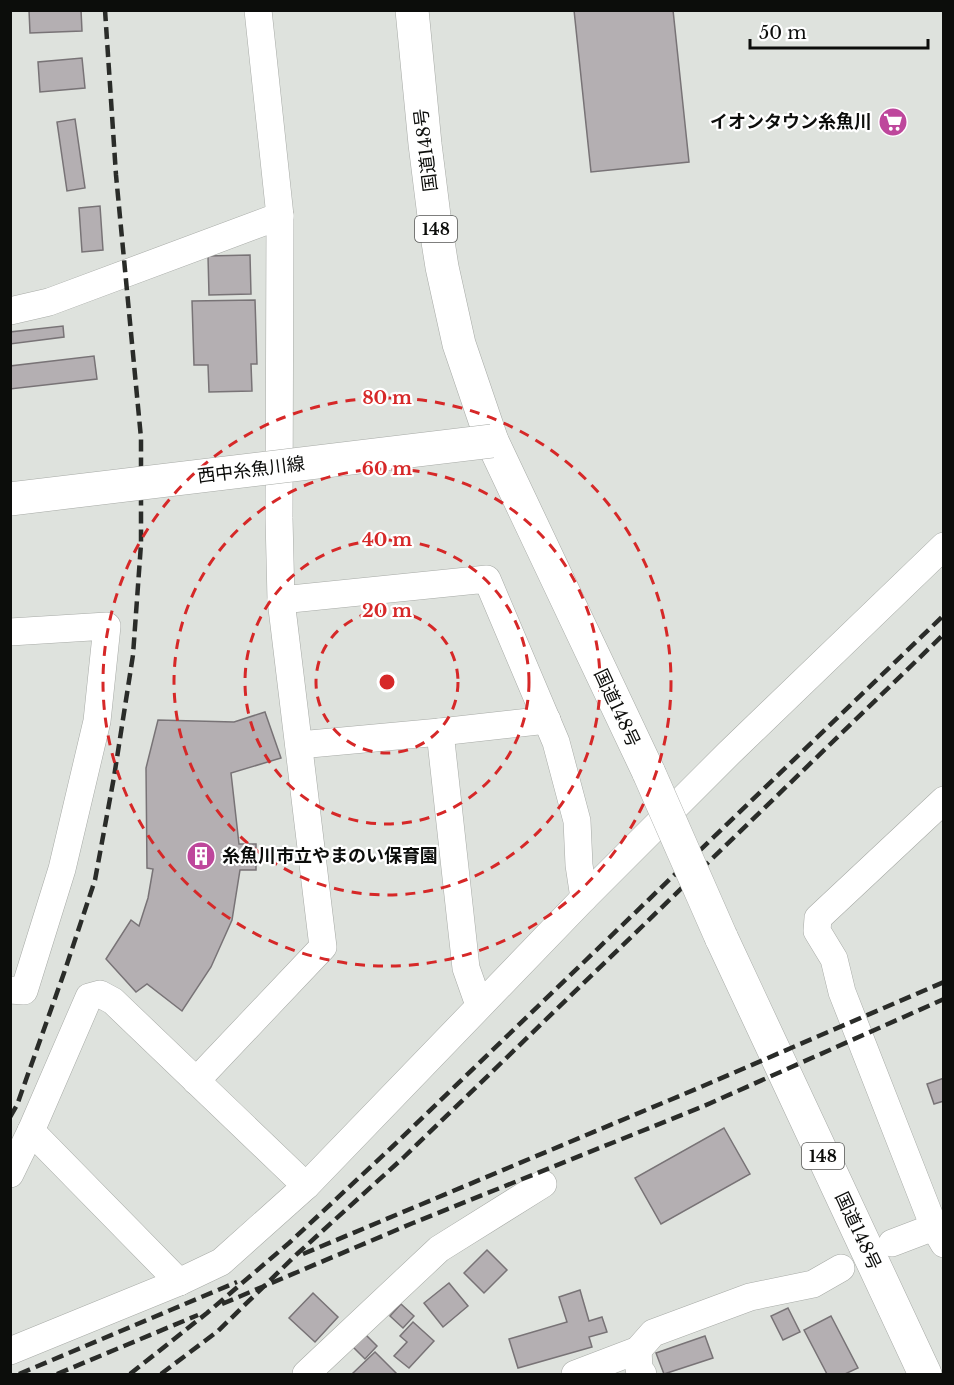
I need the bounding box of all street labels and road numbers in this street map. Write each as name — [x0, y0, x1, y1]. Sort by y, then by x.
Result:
street label: 国道148号 — [410, 107, 442, 193]
road number: 148 — [415, 216, 457, 242]
street label: 西中糸魚川線 — [196, 453, 306, 487]
street label: 国道148号 — [589, 666, 645, 750]
road number: 148 — [802, 1143, 844, 1169]
street label: 国道148号 — [830, 1189, 886, 1273]

